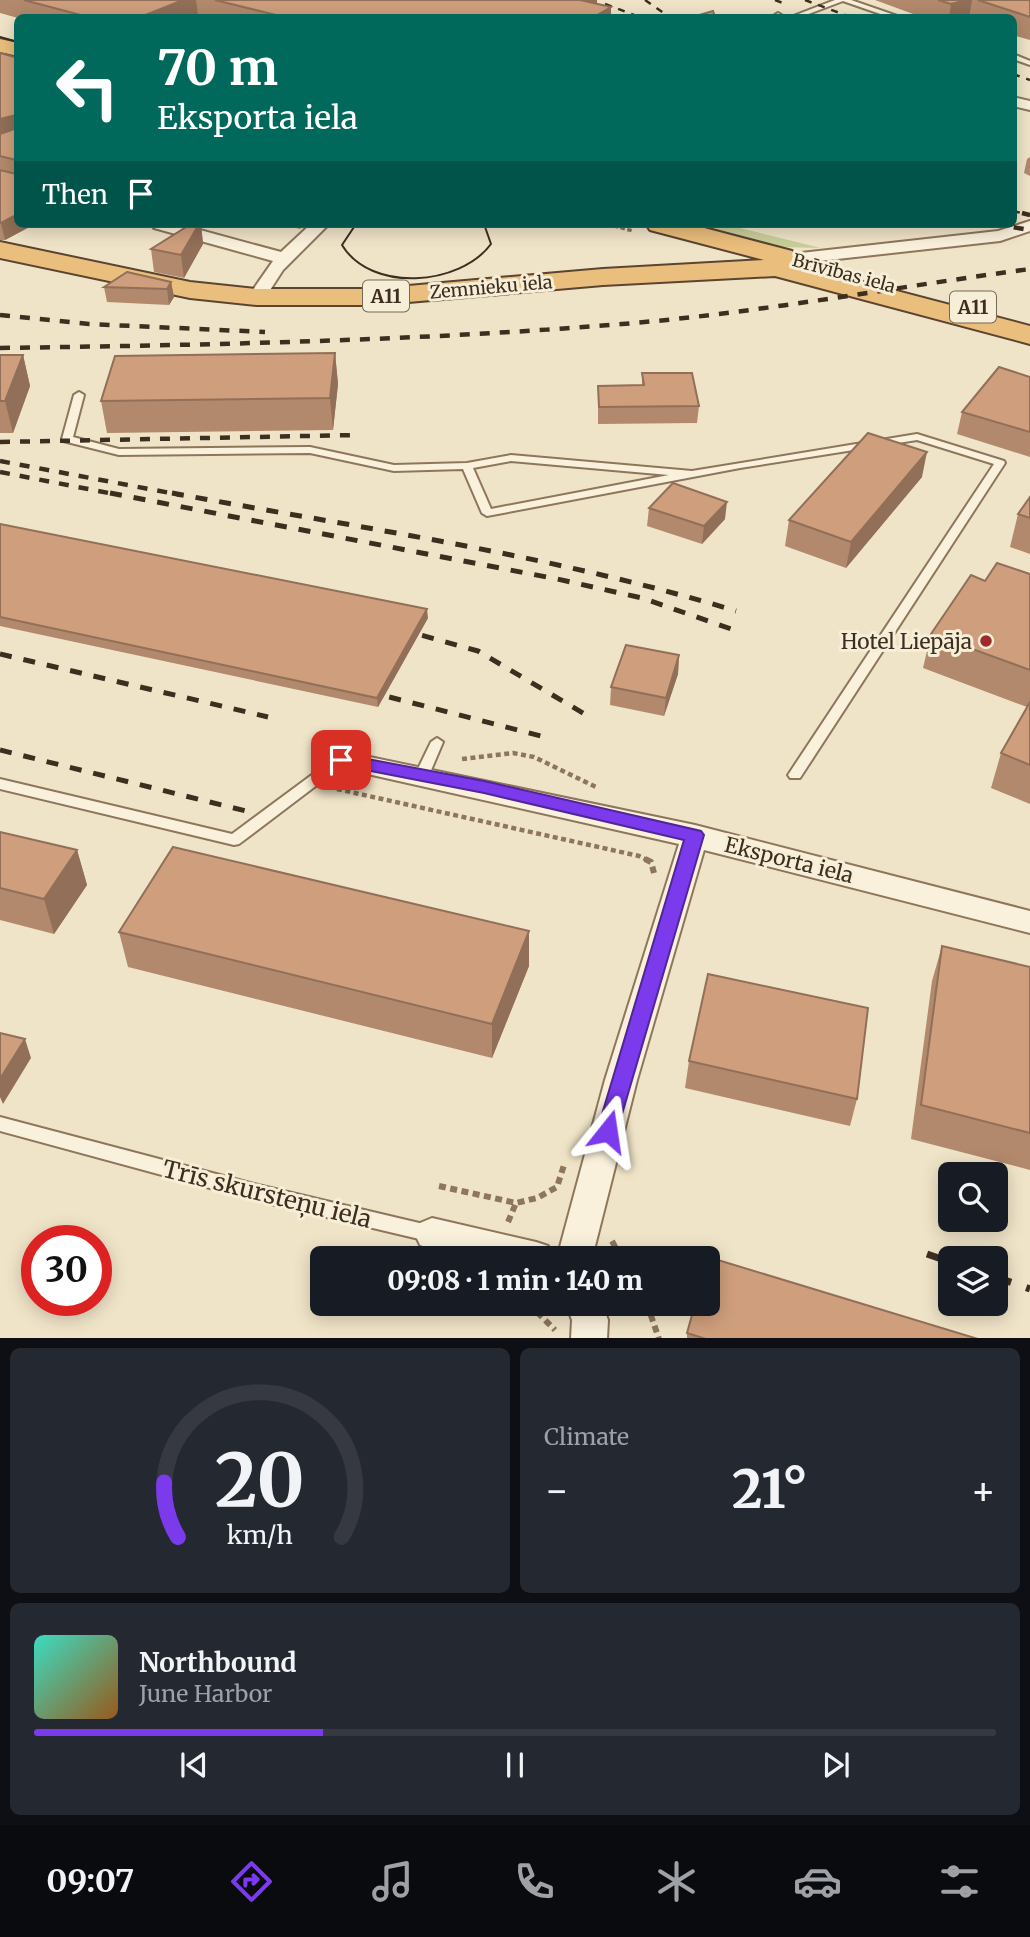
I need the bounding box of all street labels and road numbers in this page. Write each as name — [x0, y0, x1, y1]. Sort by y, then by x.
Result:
street label: Brīvības iela — [790, 248, 898, 298]
street label: Zemnieku iela — [429, 270, 554, 304]
road number: A11 — [363, 280, 409, 312]
road number: A11 — [950, 292, 996, 322]
street label: Eksporta iela — [722, 831, 856, 889]
street label: Trīs skursteņu iela — [159, 1153, 375, 1235]

